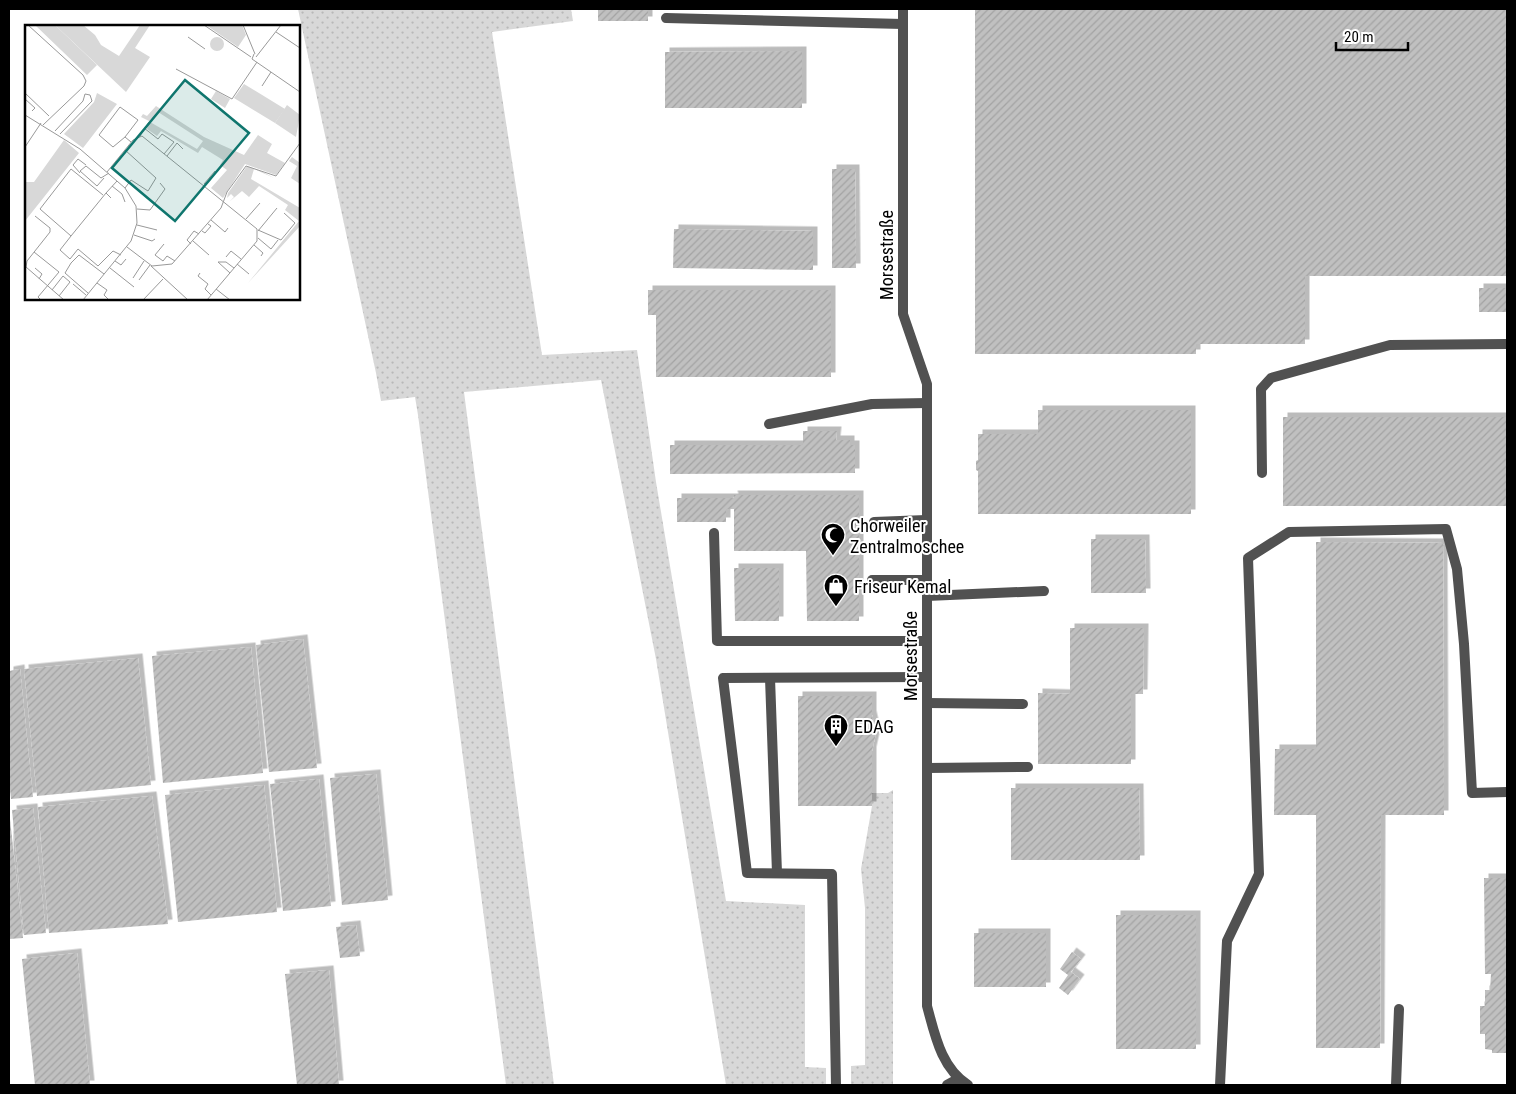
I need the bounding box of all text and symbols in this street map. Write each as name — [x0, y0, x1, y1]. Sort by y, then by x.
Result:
scale bar — [1336, 20, 1408, 52]
inset map — [25, 25, 300, 300]
text: 20 m — [1344, 28, 1374, 46]
street label: Morsestraße — [876, 210, 897, 300]
place label: Chorweiler Zentralmoschee — [850, 515, 964, 557]
mosque icon: Chorweiler Zentralmoschee — [820, 522, 846, 556]
shop icon: Friseur Kemal — [823, 573, 849, 607]
place label: Friseur Kemal — [854, 576, 951, 597]
street label: Morsestraße — [900, 611, 921, 701]
building icon: EDAG — [823, 713, 849, 747]
place label: EDAG — [854, 716, 894, 737]

